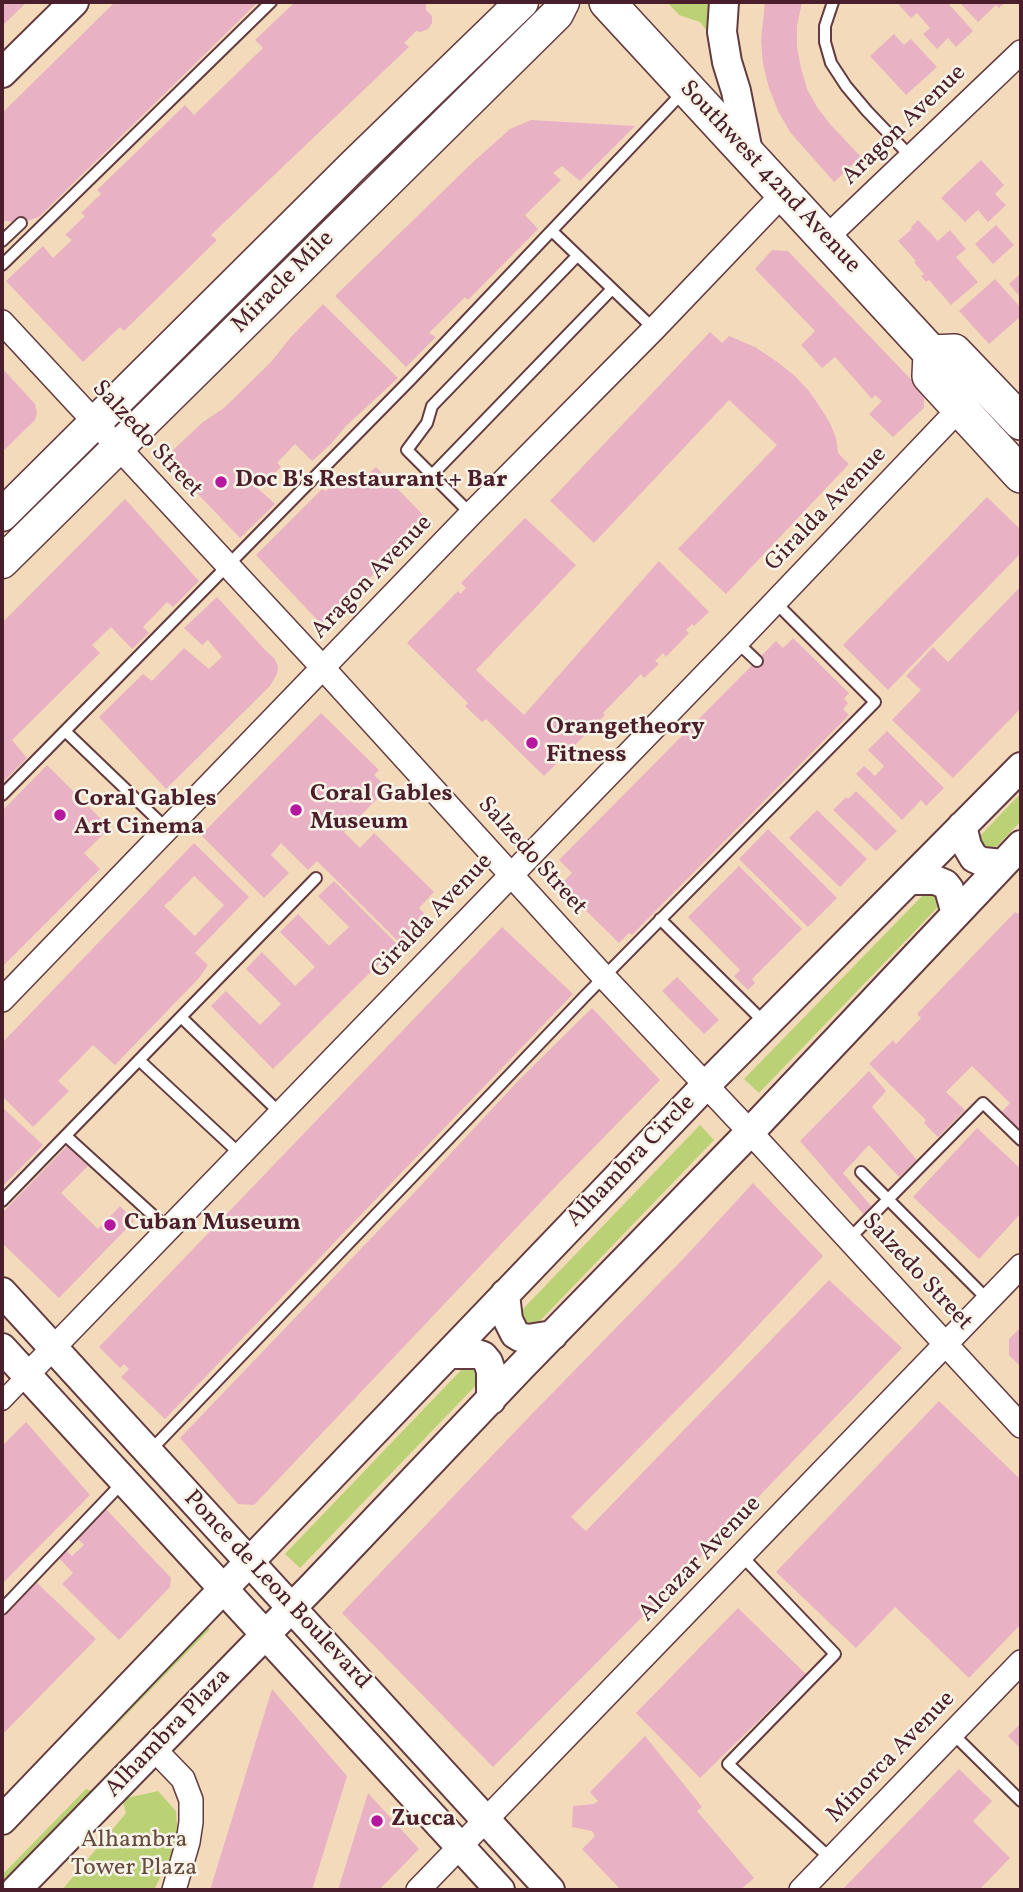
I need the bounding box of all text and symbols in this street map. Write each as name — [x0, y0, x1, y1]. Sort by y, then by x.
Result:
street label: Aragon Avenue — [837, 60, 973, 192]
street label: Southwest 42nd Avenue — [672, 76, 866, 280]
street label: Miracle Mile — [227, 226, 341, 340]
street label: Salzedo Street — [84, 375, 208, 505]
street label: Giralda Avenue — [760, 441, 894, 579]
place label: Doc B's Restaurant + Bar — [235, 468, 507, 496]
marker: Doc B's Restaurant + Bar — [213, 474, 229, 490]
street label: Aragon Avenue — [307, 510, 439, 646]
place label: Orangetheory Fitness — [546, 715, 705, 771]
marker: Orangetheory Fitness — [524, 735, 540, 751]
place label: Coral Gables Museum — [310, 782, 453, 838]
place label: Coral Gables Art Cinema — [74, 787, 217, 843]
street label: Salzedo Street — [470, 792, 592, 922]
marker: Coral Gables Museum — [288, 802, 304, 818]
marker: Coral Gables Art Cinema — [52, 807, 68, 823]
street label: Giralda Avenue — [366, 848, 500, 986]
street label: Alhambra Circle — [562, 1090, 702, 1234]
street label: Salzedo Street — [854, 1208, 978, 1338]
place label: Cuban Museum — [124, 1211, 301, 1239]
marker: Cuban Museum — [102, 1217, 118, 1233]
street label: Ponce de Leon Boulevard — [176, 1485, 376, 1697]
street label: Alcazar Avenue — [634, 1491, 768, 1629]
street label: Alhambra Plaza — [100, 1663, 238, 1805]
street label: Minorca Avenue — [822, 1686, 962, 1830]
place label: Zucca — [391, 1807, 456, 1835]
marker: Zucca — [369, 1813, 385, 1829]
park label: Alhambra Tower Plaza — [71, 1828, 197, 1884]

